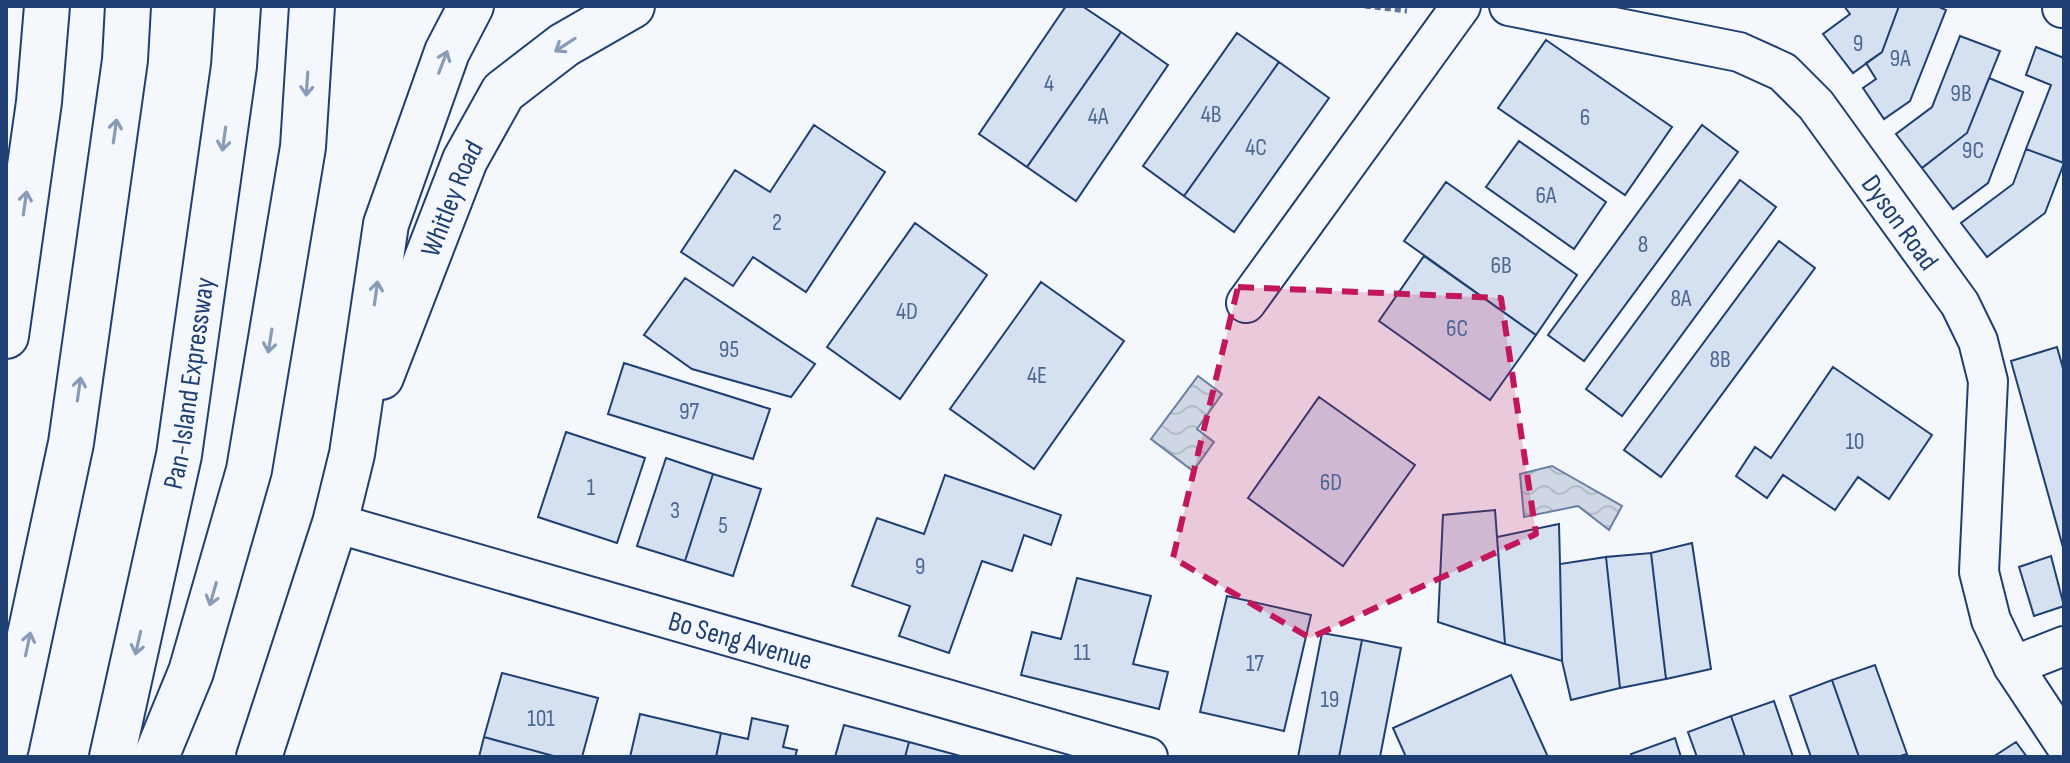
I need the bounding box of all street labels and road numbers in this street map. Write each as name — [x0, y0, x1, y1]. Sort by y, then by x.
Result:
street label: Whitley Road — [414, 135, 491, 261]
street label: Dyson Road — [1854, 169, 1945, 277]
street label: Pan-Island Expressway — [157, 275, 222, 492]
street label: Bo Seng Avenue — [664, 605, 816, 677]

